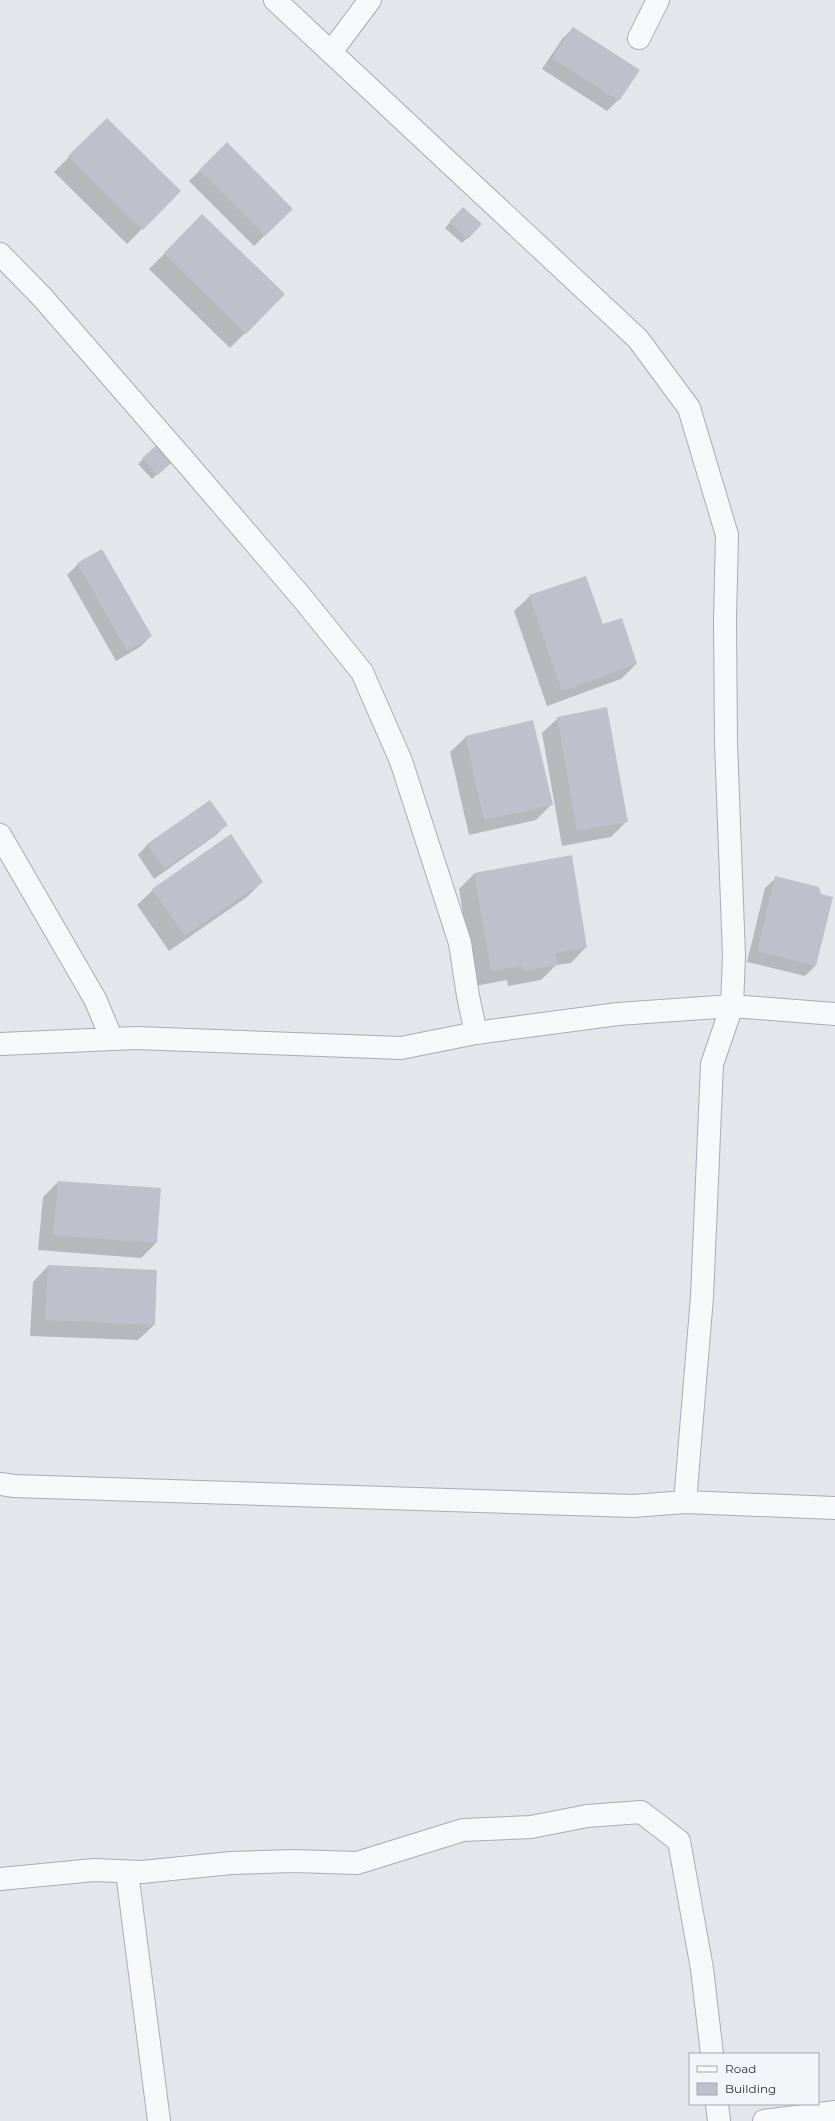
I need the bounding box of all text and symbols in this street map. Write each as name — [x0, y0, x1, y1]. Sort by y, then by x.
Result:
legend — [689, 2053, 819, 2105]
text: Road — [725, 2061, 756, 2076]
text: Building — [725, 2081, 776, 2096]

